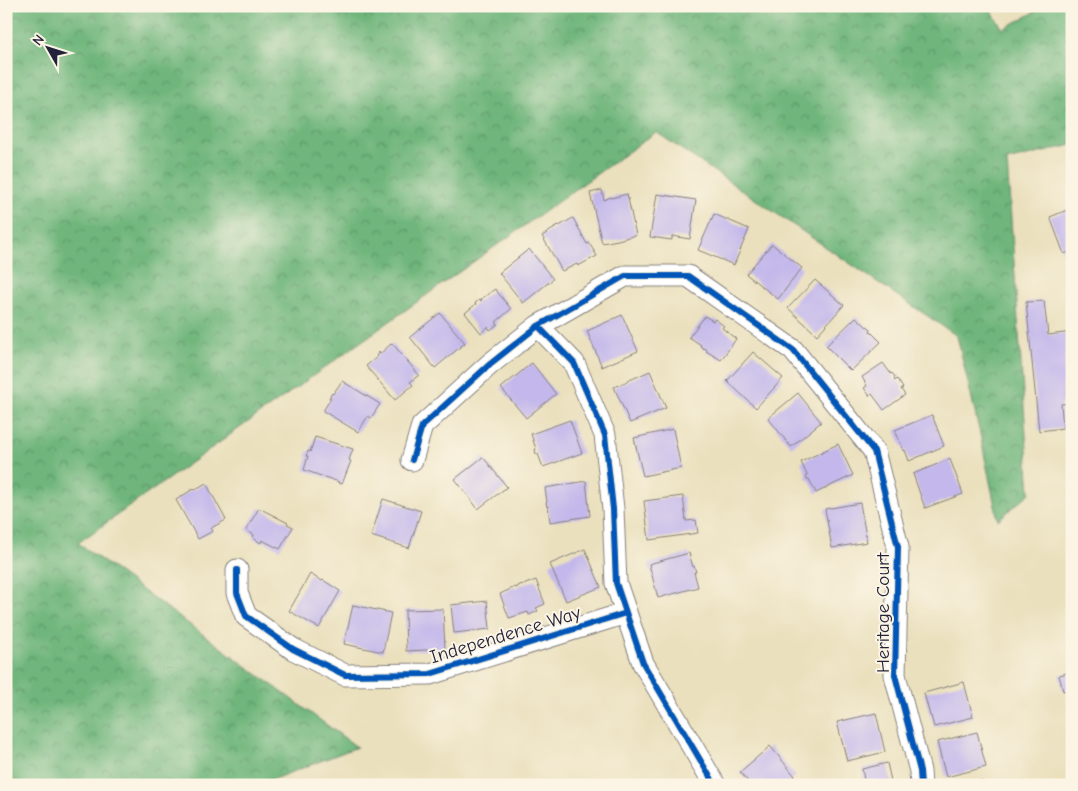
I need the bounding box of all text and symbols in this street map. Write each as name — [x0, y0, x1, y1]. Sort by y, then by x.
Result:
north arrow — [22, 22, 72, 72]
text: N — [29, 31, 48, 49]
street label: Heritage Court — [872, 552, 894, 673]
street label: Independence Way — [427, 601, 584, 668]

